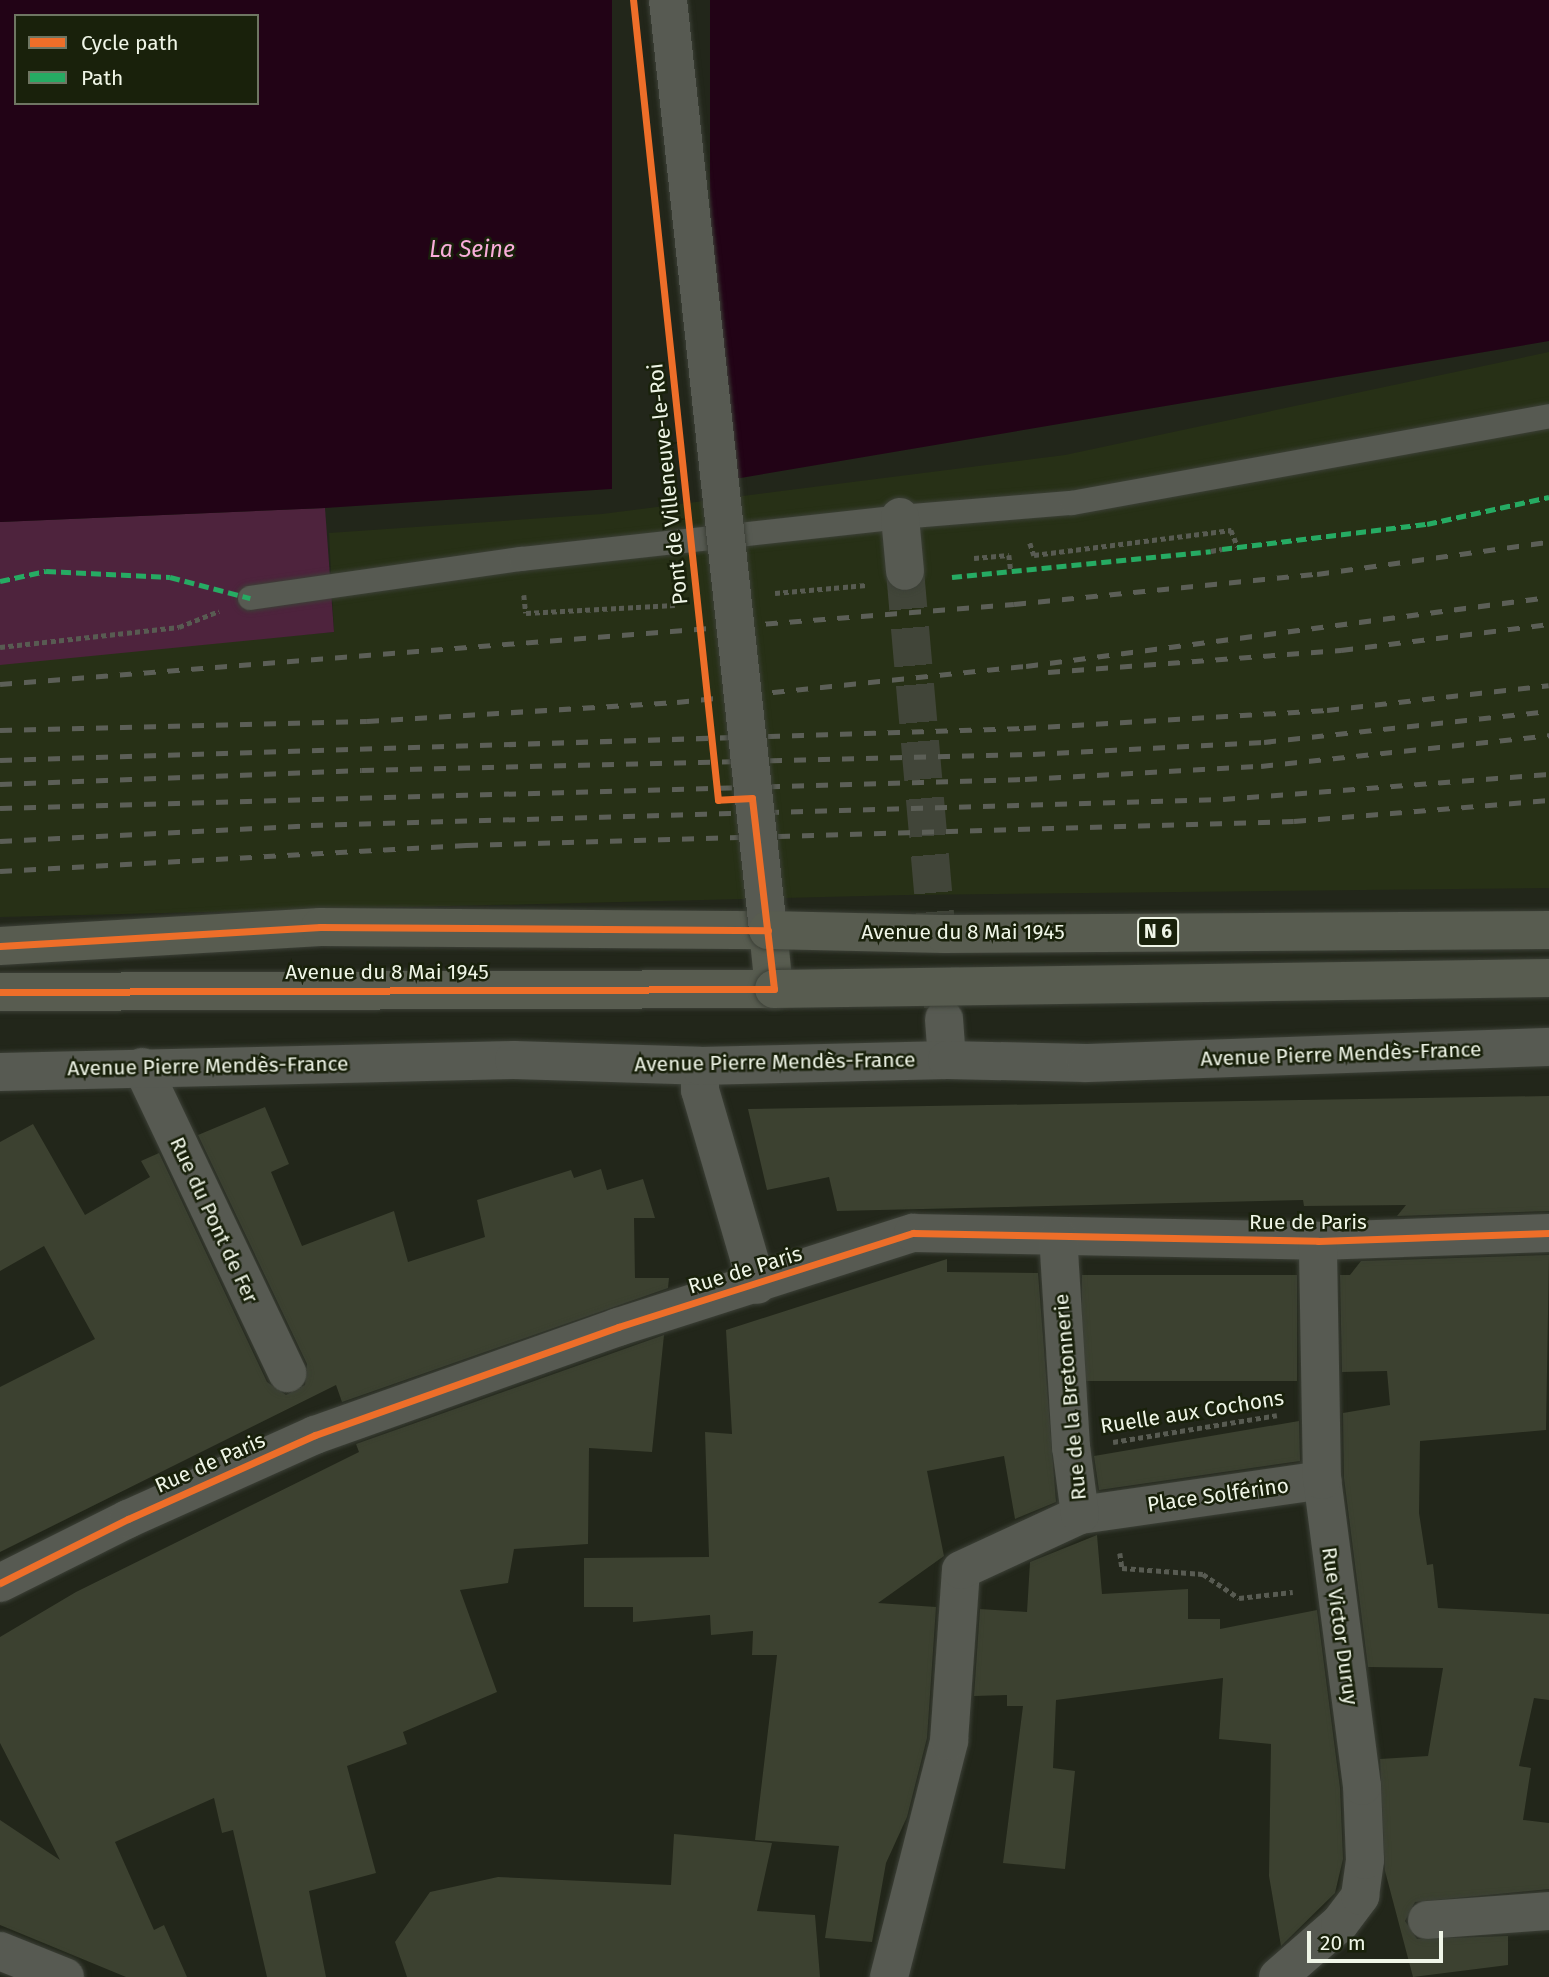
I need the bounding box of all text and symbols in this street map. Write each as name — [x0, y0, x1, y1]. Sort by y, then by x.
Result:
legend — [14, 14, 259, 105]
text: Cycle path — [81, 30, 179, 56]
text: Path — [81, 65, 123, 91]
water label: La Seine — [429, 235, 515, 263]
street label: Pont de Villeneuve-le-Roi — [643, 362, 693, 606]
road number: N 6 — [1137, 916, 1179, 948]
street label: Avenue du 8 Mai 1945 — [861, 919, 1065, 945]
street label: Avenue du 8 Mai 1945 — [285, 959, 489, 985]
street label: Avenue Pierre Mendès-France — [1200, 1036, 1482, 1072]
street label: Avenue Pierre Mendès-France — [634, 1047, 916, 1077]
street label: Avenue Pierre Mendès-France — [67, 1051, 349, 1081]
street label: Rue du Pont de Fer — [164, 1133, 264, 1307]
street label: Rue de Paris — [1249, 1209, 1367, 1235]
street label: Rue de Paris — [685, 1241, 805, 1299]
street label: Rue de la Bretonnerie — [1048, 1293, 1092, 1501]
street label: Ruelle aux Cochons — [1099, 1385, 1285, 1439]
street label: Rue de Paris — [151, 1428, 269, 1498]
street label: Place Solférino — [1146, 1473, 1290, 1517]
street label: Rue Victor Duruy — [1316, 1545, 1364, 1707]
scale bar — [1311, 1918, 1448, 1962]
text: 20 m — [1320, 1930, 1366, 1956]

